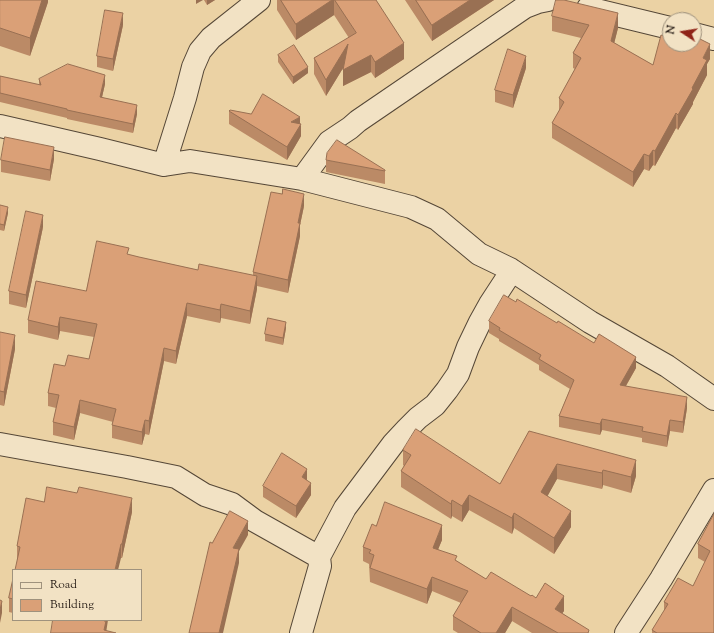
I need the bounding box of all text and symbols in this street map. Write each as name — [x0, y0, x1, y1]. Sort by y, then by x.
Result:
north arrow — [662, 12, 702, 52]
text: N — [663, 24, 680, 36]
legend — [12, 569, 142, 621]
text: Road — [50, 576, 77, 594]
text: Building — [50, 596, 94, 614]

